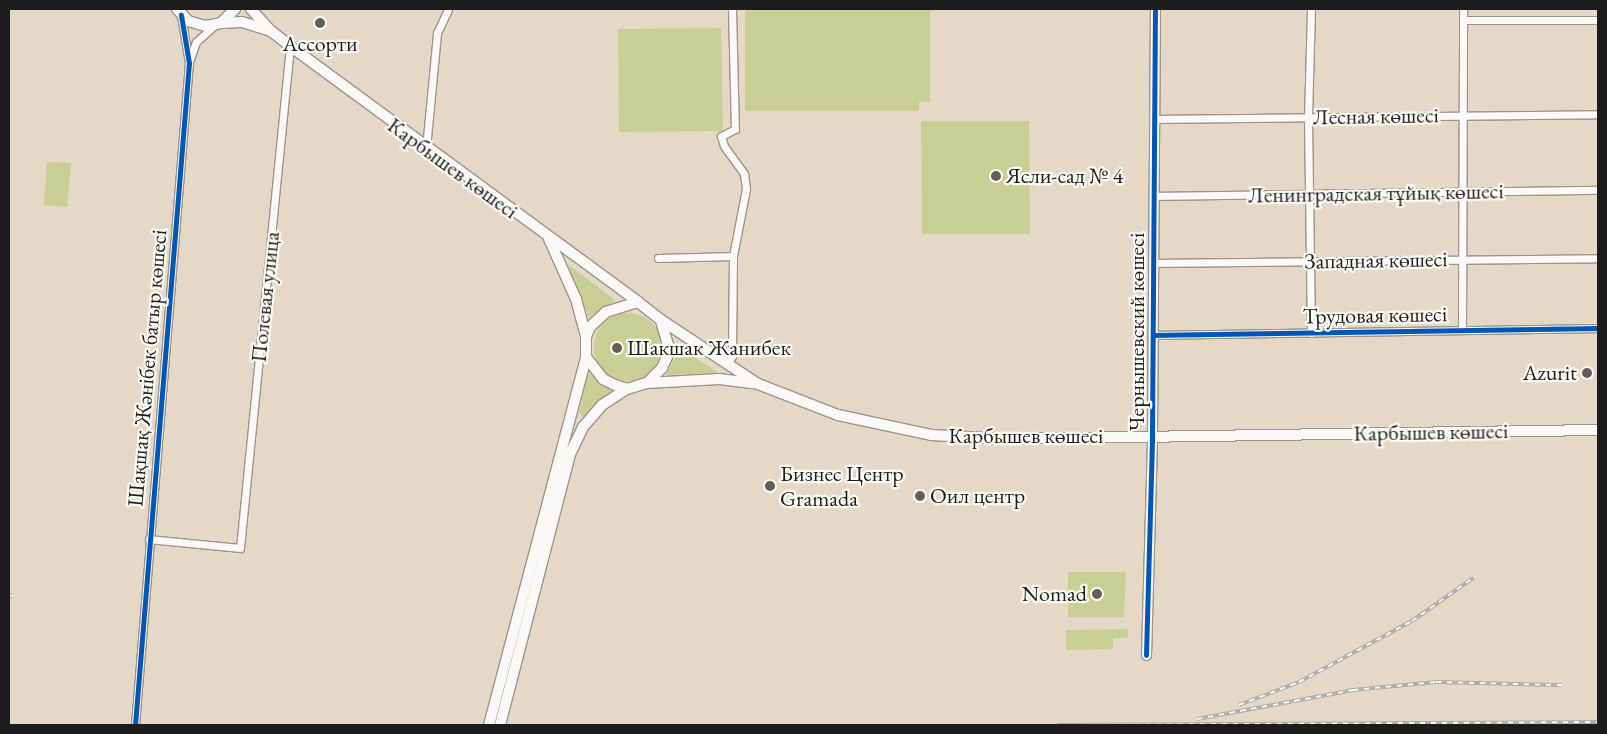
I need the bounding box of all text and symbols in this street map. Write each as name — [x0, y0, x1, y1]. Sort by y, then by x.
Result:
marker: Ассорти — [314, 17, 326, 29]
place label: Ассорти — [282, 31, 358, 57]
street label: Лесная көшесі — [1313, 102, 1439, 130]
street label: Карбышев көшесі — [383, 112, 523, 224]
place label: Ясли-сад № 4 — [1006, 163, 1123, 189]
marker: Ясли-сад № 4 — [990, 170, 1002, 182]
street label: Ленинградская тұйық көшесі — [1248, 178, 1504, 208]
street label: Шақшақ Жәнібек батыр көшесі — [122, 228, 172, 508]
street label: Полевая улица — [245, 230, 285, 364]
street label: Чернышевский көшесі — [1124, 233, 1150, 431]
street label: Западная көшесі — [1304, 246, 1448, 274]
street label: Трудовая көшесі — [1302, 301, 1448, 329]
place label: Шакшак Жанибек — [627, 335, 791, 361]
marker: Шакшак Жанибек — [611, 342, 623, 354]
place label: Azurit — [1523, 360, 1577, 386]
marker: Azurit — [1581, 367, 1593, 379]
street label: Карбышев көшесі — [1353, 417, 1509, 447]
street label: Карбышев көшесі — [948, 423, 1104, 449]
place label: Бизнес Центр Gramada — [780, 460, 904, 512]
marker: Бизнес Центр Gramada — [764, 480, 776, 492]
place label: Оил центр — [930, 483, 1025, 509]
marker: Оил центр — [914, 490, 926, 502]
place label: Nomad — [1022, 581, 1087, 607]
marker: Nomad — [1091, 588, 1103, 600]

